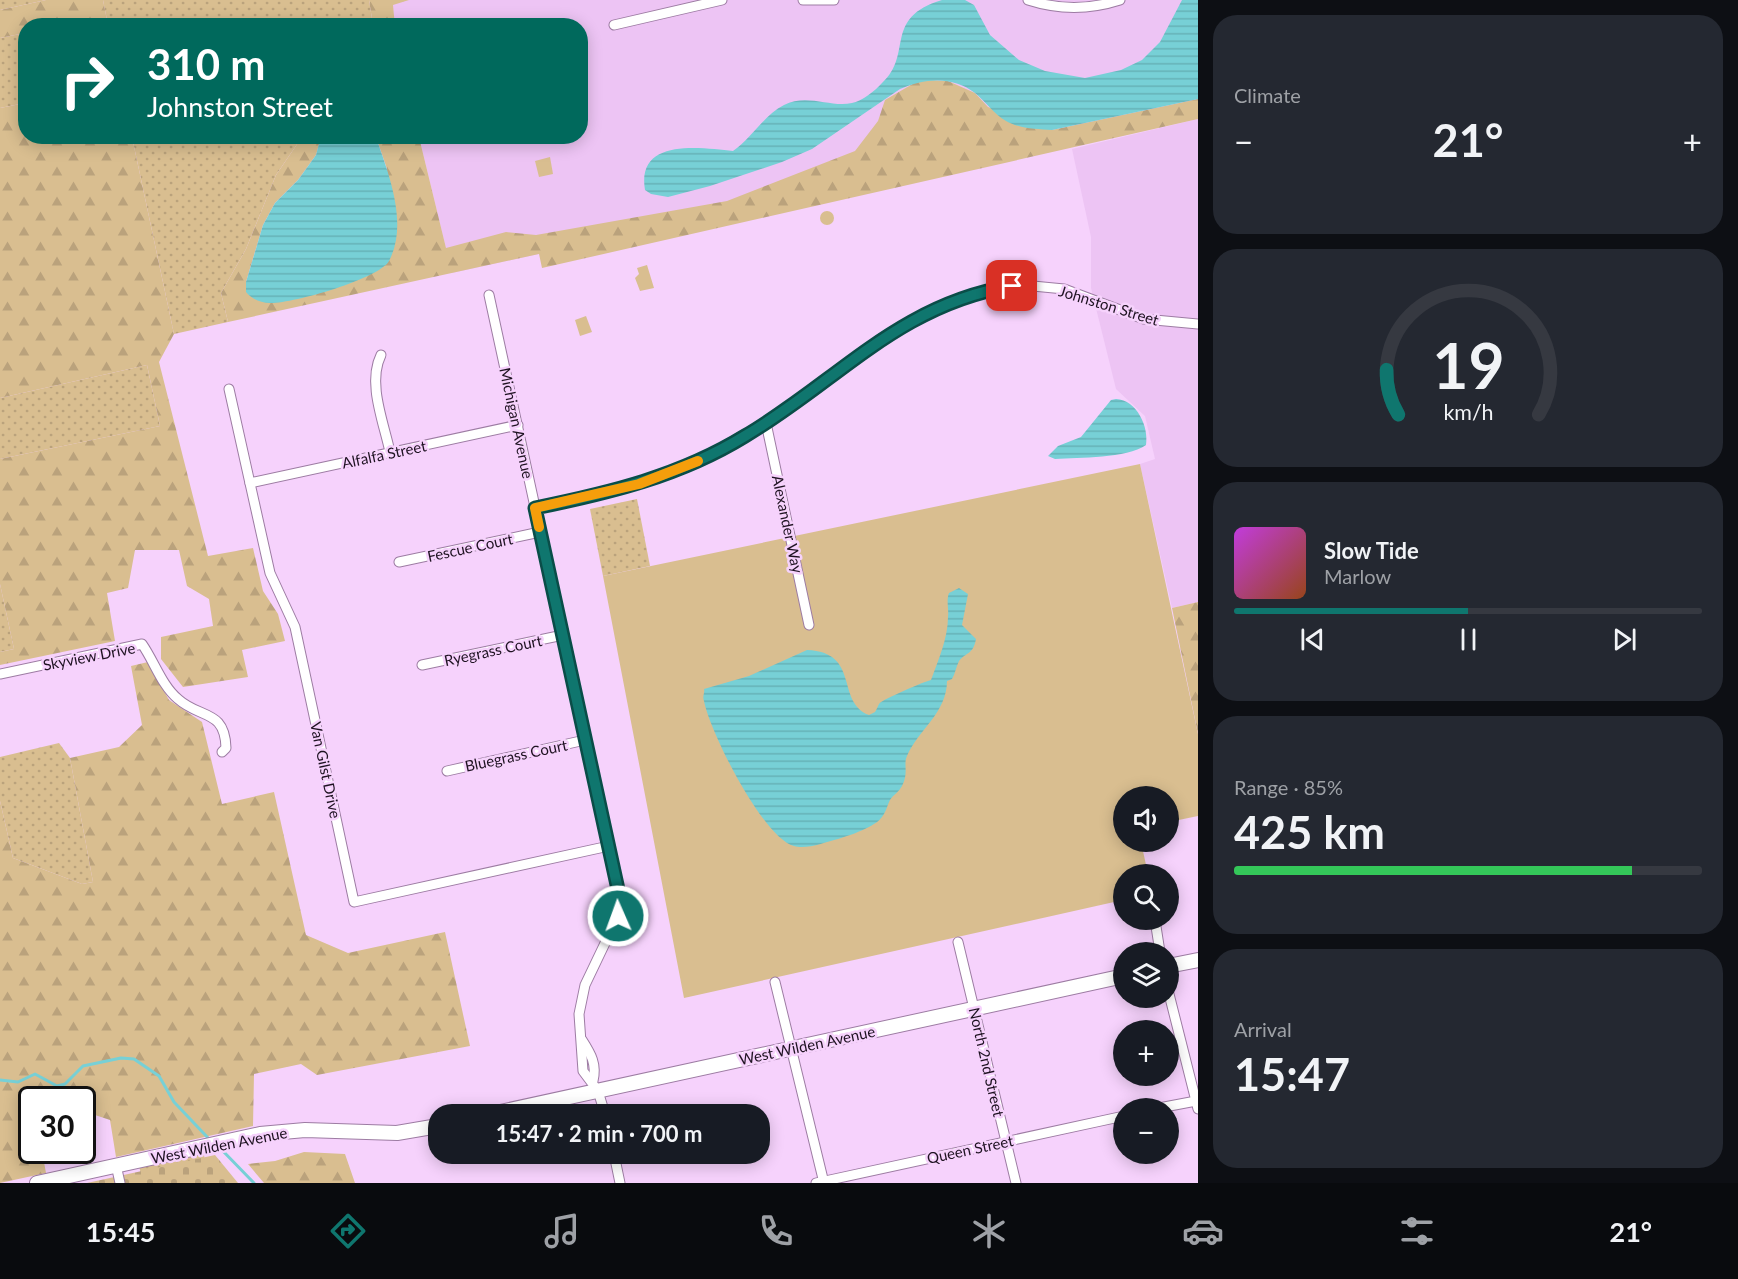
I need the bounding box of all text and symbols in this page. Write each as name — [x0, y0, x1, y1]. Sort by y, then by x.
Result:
text: 310 m — [147, 39, 265, 89]
icon: right — [48, 42, 126, 120]
text: Climate — [1234, 83, 1301, 107]
text: Johnston Street — [147, 90, 333, 123]
text: 21° — [1433, 113, 1503, 167]
text: − — [1234, 121, 1253, 161]
text: + — [1683, 121, 1702, 161]
pin — [986, 260, 1037, 311]
icon: arrive — [995, 269, 1028, 302]
street label: Johnston Street — [1057, 281, 1162, 329]
text: 19 — [1432, 327, 1504, 402]
street label: Michigan Avenue — [496, 366, 538, 480]
text: km/h — [1443, 399, 1493, 425]
street label: Alfalfa Street — [340, 436, 428, 472]
street label: Alexander Way — [769, 473, 807, 575]
street label: Fescue Court — [426, 529, 515, 565]
text: Slow Tide — [1324, 537, 1419, 564]
text: Marlow — [1324, 564, 1391, 588]
icon: previous — [1296, 623, 1329, 656]
icon: pause — [1452, 623, 1485, 656]
icon: next — [1608, 623, 1641, 656]
street label: Ryegrass Court — [442, 631, 544, 669]
street label: Skyview Drive — [41, 638, 137, 674]
street label: Van Gilst Drive — [307, 720, 345, 820]
street label: Bluegrass Court — [463, 735, 570, 775]
text: Range · 85% — [1234, 775, 1343, 799]
map controls — [1113, 786, 1179, 1164]
button: sound — [1113, 786, 1179, 852]
text: 425 km — [1234, 805, 1385, 859]
button: search — [1113, 864, 1179, 930]
position arrow — [586, 884, 650, 948]
button: layers — [1113, 942, 1179, 1008]
street label: North 2nd Street — [966, 1006, 1008, 1119]
text: Arrival — [1234, 1017, 1292, 1041]
button: + — [1113, 1020, 1179, 1086]
street label: West Wilden Avenue — [737, 1022, 877, 1068]
text: 15:47 — [1234, 1047, 1350, 1101]
speed limit sign: 30 — [18, 1086, 96, 1164]
button: − — [1113, 1098, 1179, 1164]
text: 15:47 · 2 min · 700 m — [496, 1120, 702, 1147]
street label: West Wilden Avenue — [149, 1123, 289, 1167]
street label: Queen Street — [925, 1131, 1015, 1167]
icon: directions — [327, 1210, 369, 1252]
icon: music — [541, 1210, 583, 1252]
icon: phone — [755, 1210, 797, 1252]
icon: climate — [968, 1210, 1010, 1252]
icon: car — [1182, 1210, 1224, 1252]
icon: filters — [1396, 1210, 1438, 1252]
text: 15:45 — [86, 1215, 155, 1248]
text: 21° — [1609, 1215, 1652, 1248]

